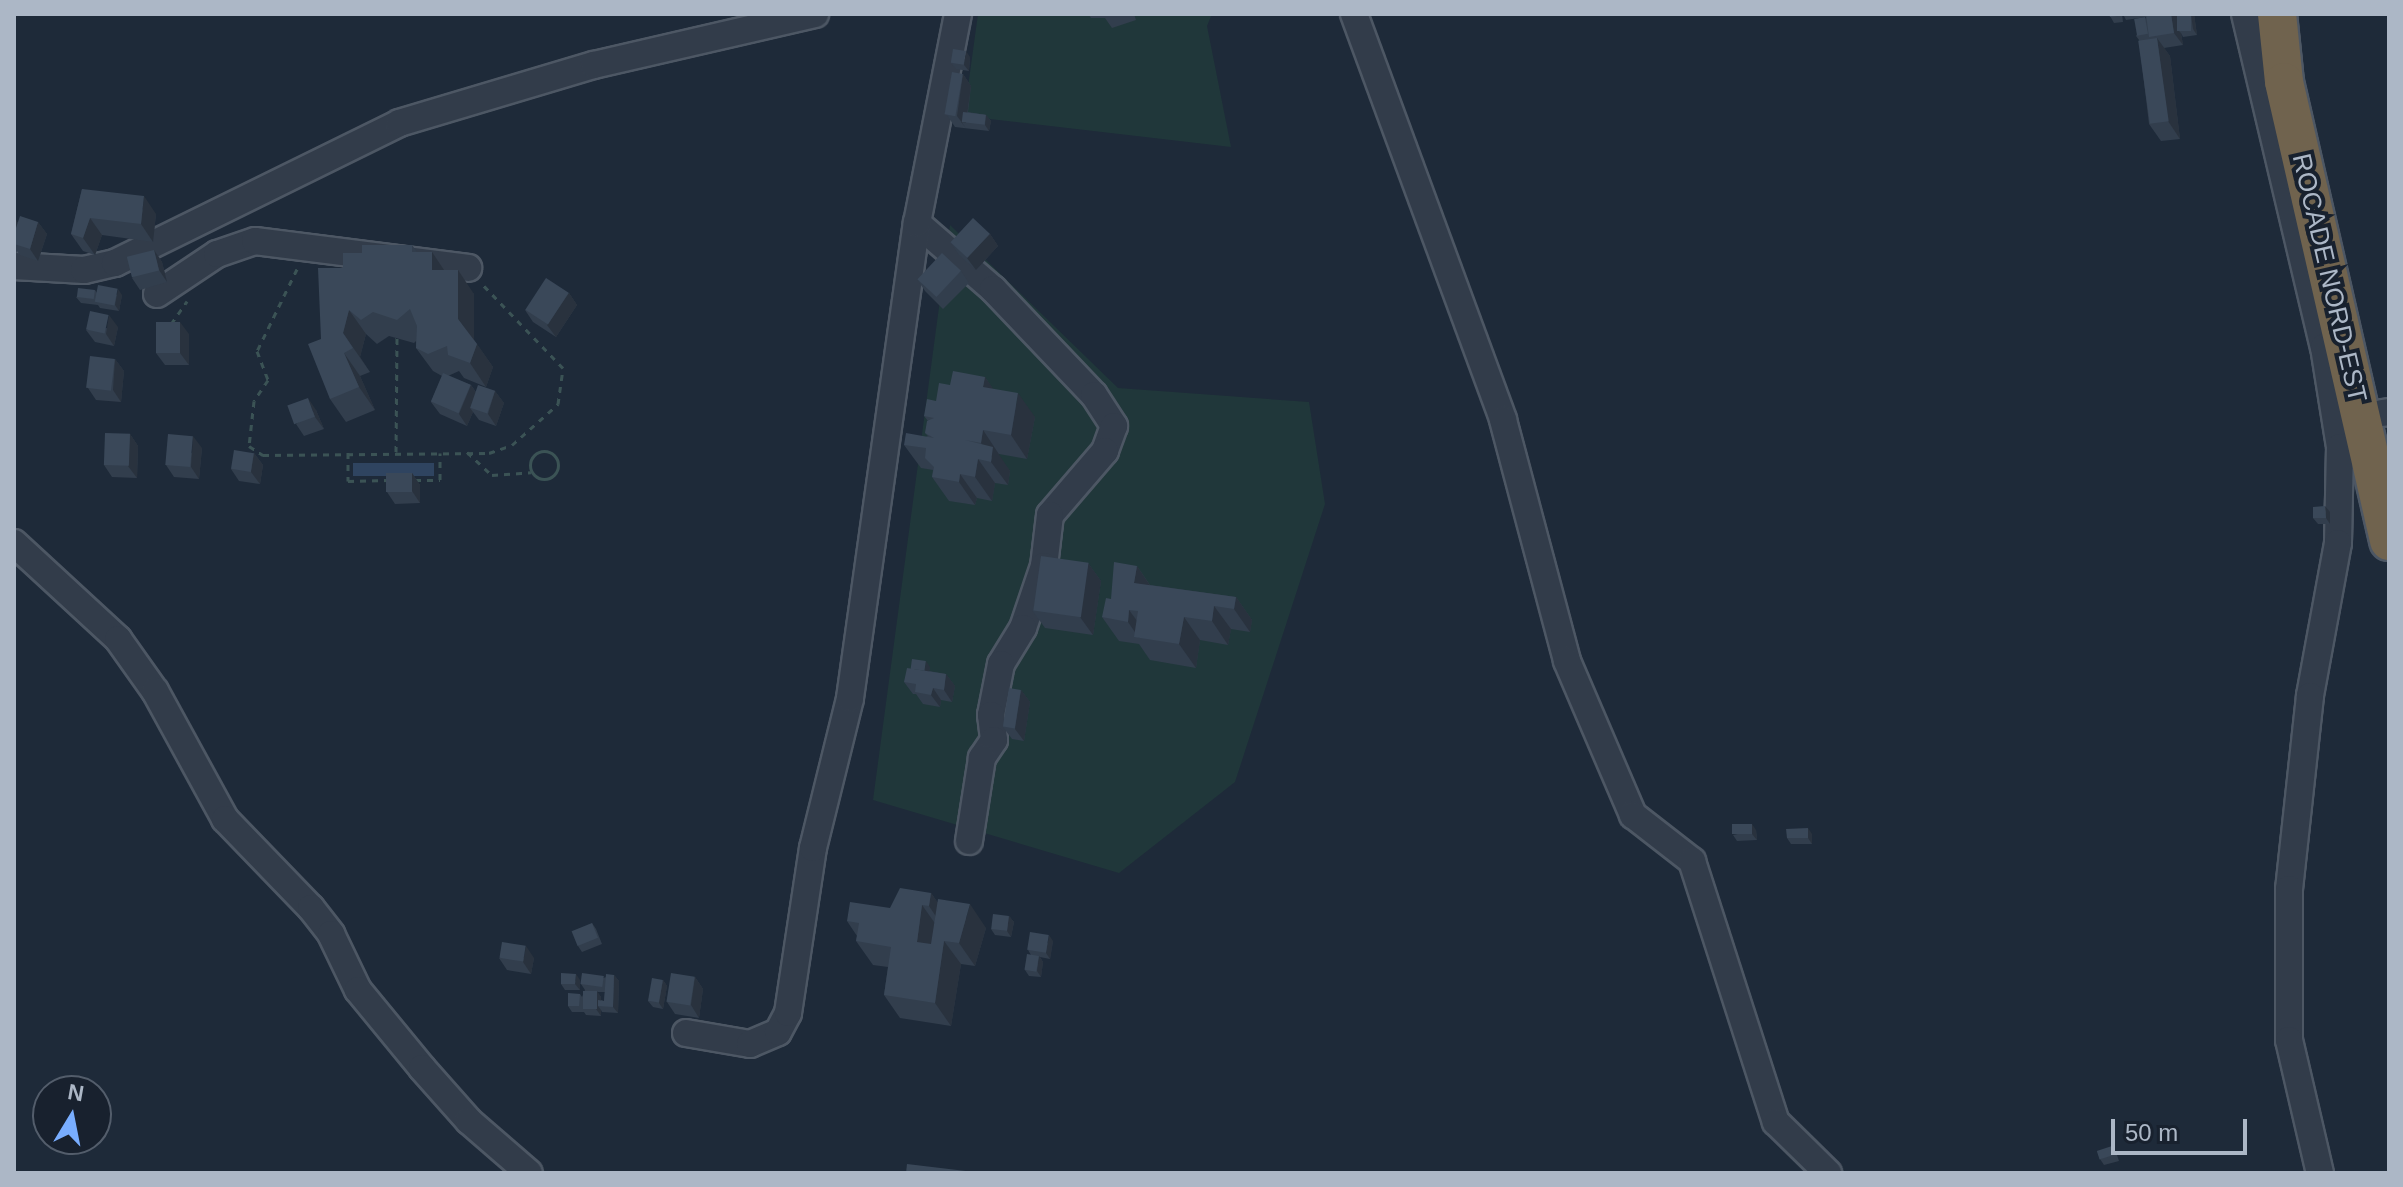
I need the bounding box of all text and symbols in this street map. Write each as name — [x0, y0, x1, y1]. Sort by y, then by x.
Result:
street label: ROCADE NORD-EST — [2285, 151, 2373, 405]
north arrow — [32, 1075, 112, 1155]
text: N — [66, 1079, 86, 1107]
scale bar — [2115, 1103, 2251, 1153]
text: 50 m — [2125, 1119, 2178, 1146]

